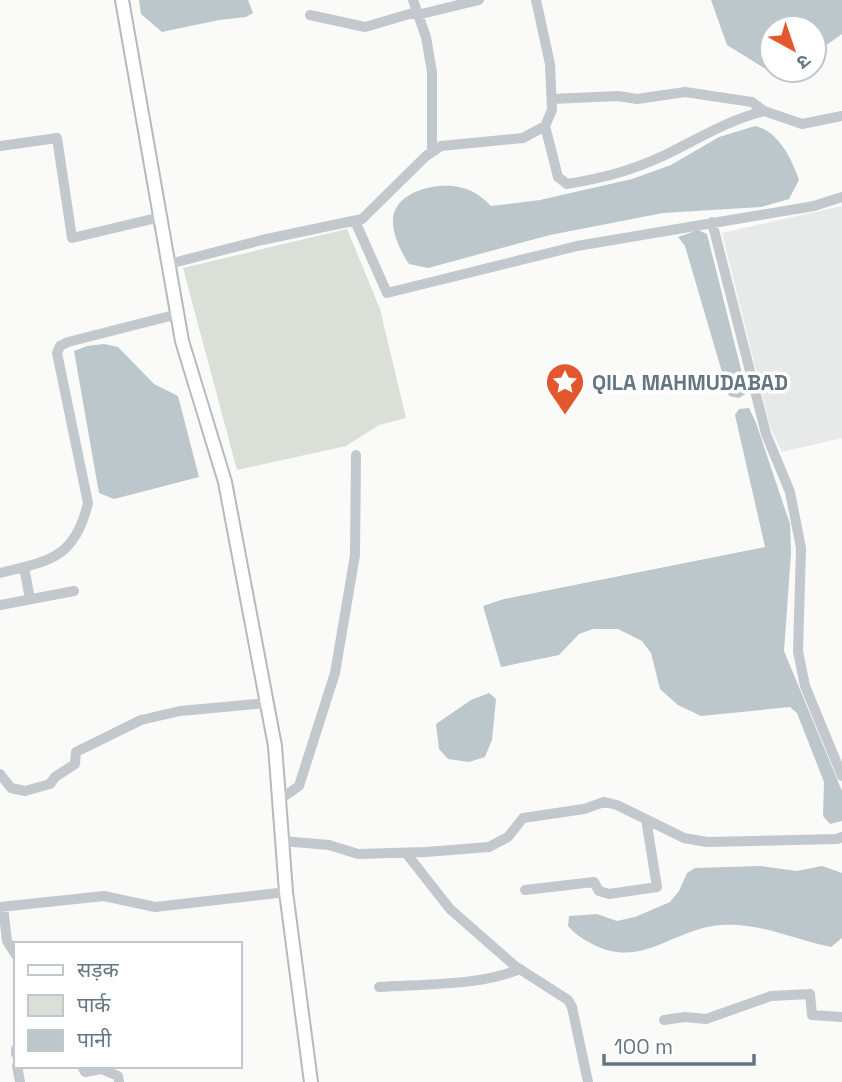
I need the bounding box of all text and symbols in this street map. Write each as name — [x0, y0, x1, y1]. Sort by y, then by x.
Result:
north arrow — [758, 14, 828, 84]
text: उ — [791, 48, 816, 75]
place icon: QILA MAHMUDABAD — [544, 361, 586, 416]
place label: QILA MAHMUDABAD — [592, 369, 788, 396]
legend — [14, 942, 242, 1068]
text: सड़क — [77, 956, 119, 983]
text: पार्क — [77, 991, 111, 1018]
scale bar — [604, 1023, 754, 1066]
text: पानी — [77, 1026, 112, 1053]
text: 100 m — [614, 1033, 673, 1060]

